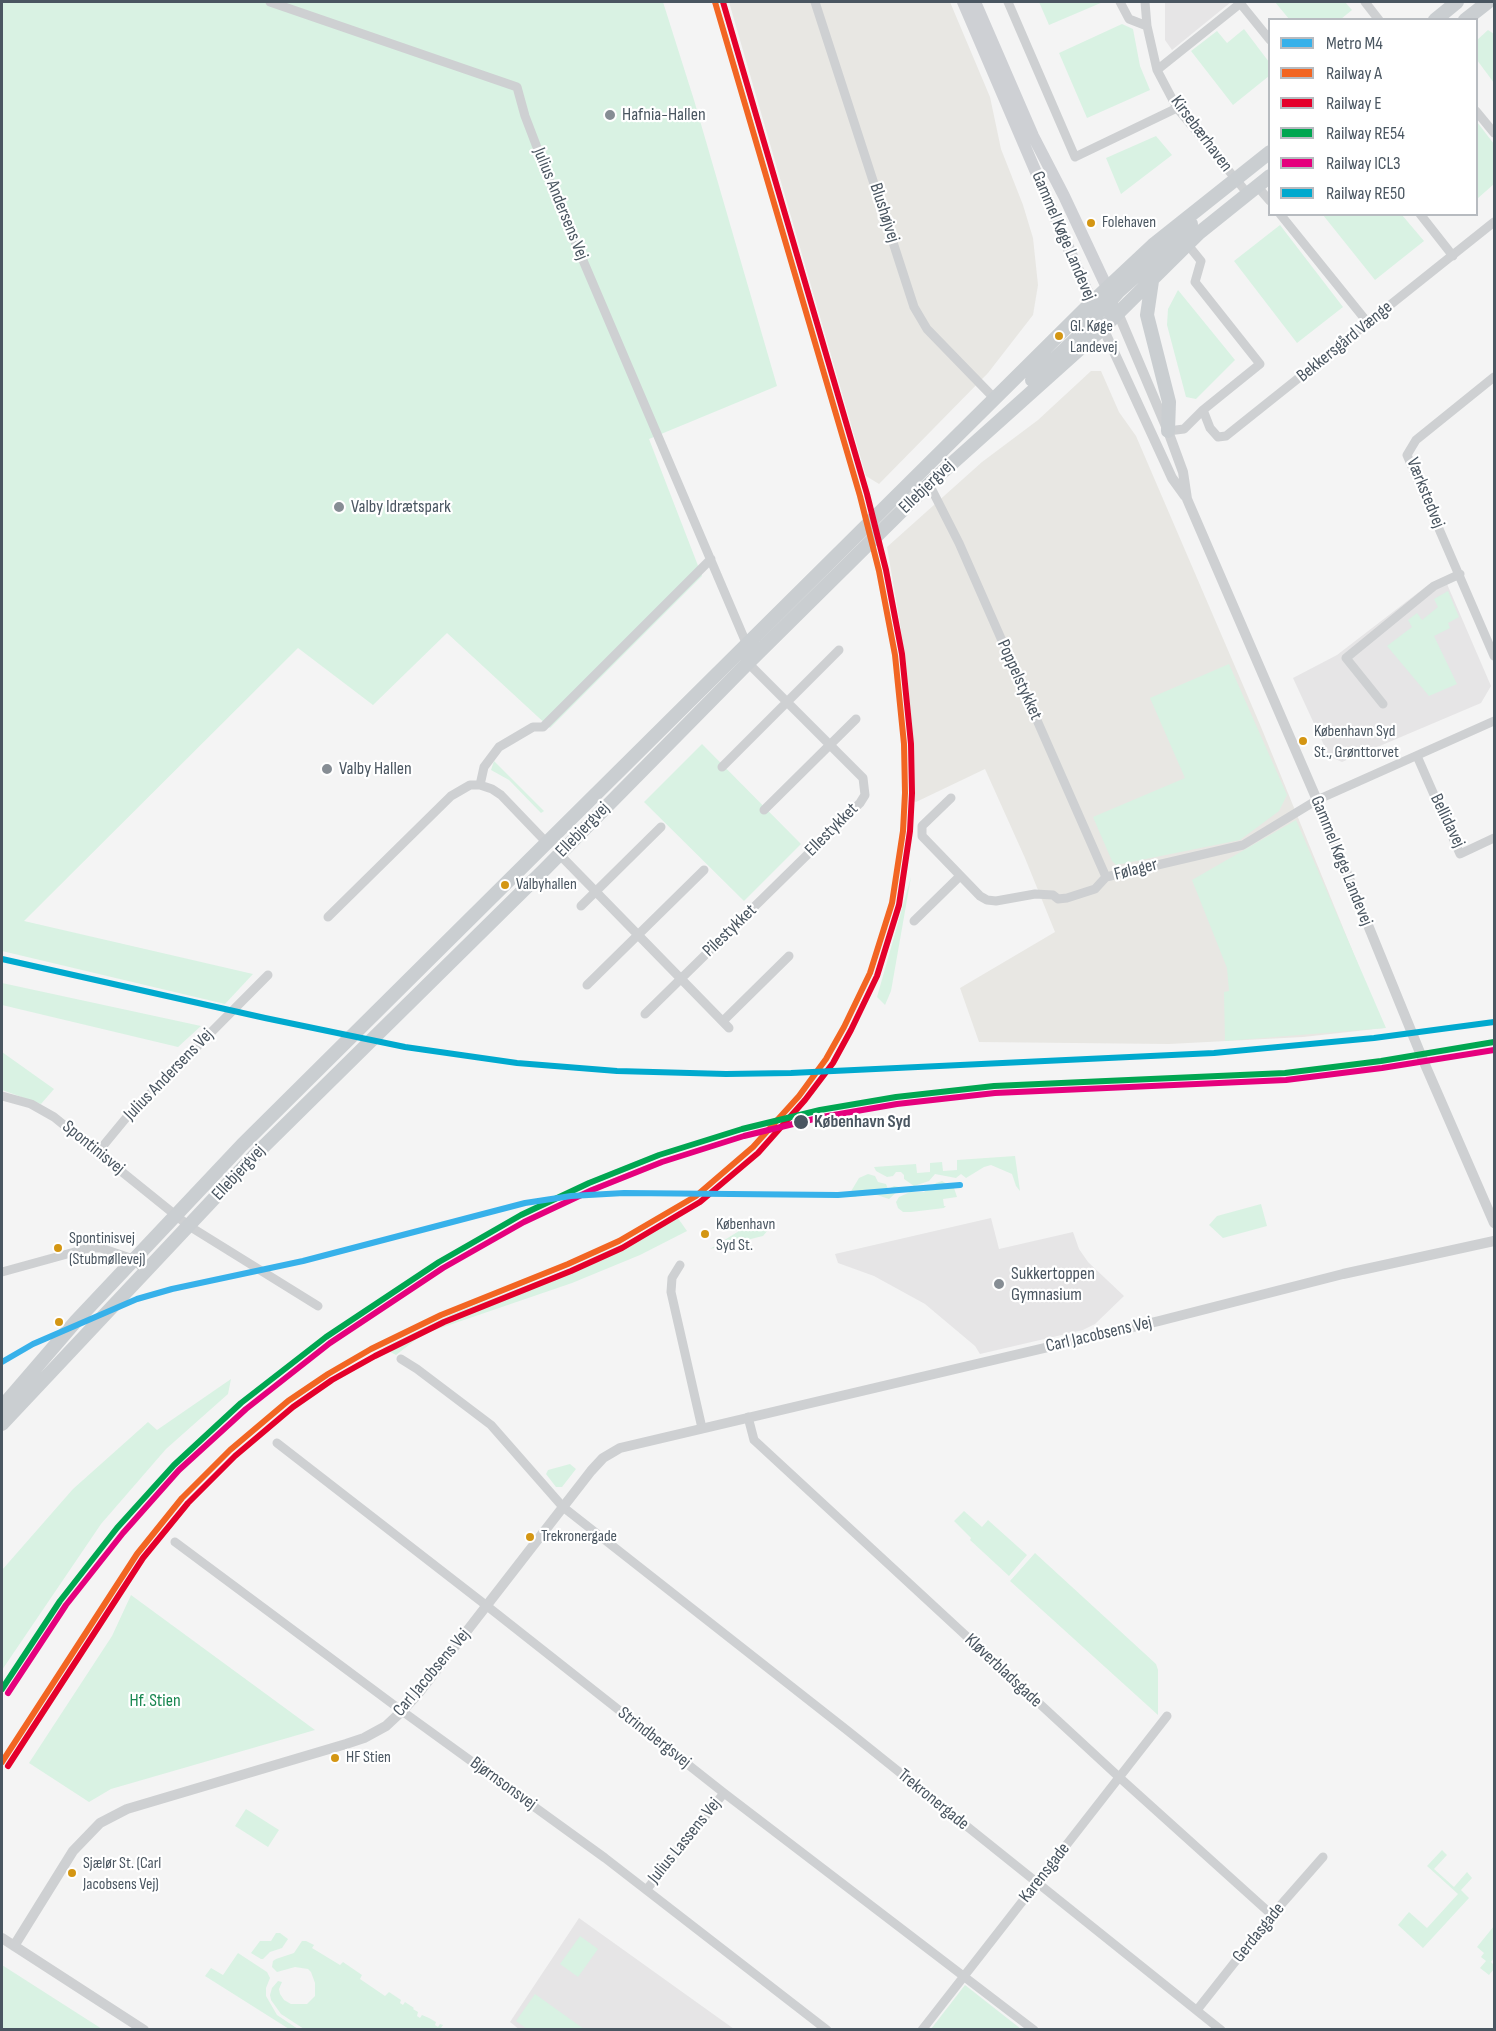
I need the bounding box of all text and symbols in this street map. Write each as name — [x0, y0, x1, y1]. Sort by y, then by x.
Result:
legend — [1268, 18, 1478, 216]
text: Metro M4 — [1326, 33, 1383, 54]
text: Railway A — [1326, 63, 1382, 84]
street label: Kirsebærhaven — [1165, 92, 1237, 176]
text: Railway E — [1326, 93, 1382, 114]
place label: Hafnia-Hallen — [622, 104, 706, 126]
marker: Hafnia-Hallen — [603, 108, 617, 122]
text: Railway RE54 — [1326, 123, 1405, 144]
street label: Julius Andersens Vej — [528, 145, 592, 263]
text: Railway ICL3 — [1326, 153, 1401, 174]
street label: Gammel Køge Landevej — [1026, 168, 1100, 304]
street label: Blushøjvej — [864, 181, 904, 245]
text: Railway RE50 — [1326, 183, 1405, 204]
place label: Folehaven — [1102, 213, 1156, 233]
marker: Folehaven — [1085, 217, 1097, 229]
street label: Bekkersgård Vænge — [1293, 297, 1397, 387]
place label: Gl. Køge Landevej — [1070, 317, 1117, 355]
marker: Gl. Køge Landevej — [1053, 330, 1065, 342]
street label: Værkstedvej — [1401, 455, 1449, 531]
street label: Ellebjergvej — [895, 456, 959, 518]
place label: Valby Idrætspark — [351, 496, 451, 518]
marker: Valby Idrætspark — [332, 500, 346, 514]
street label: Poppelstykket — [992, 636, 1046, 724]
place label: København Syd St., Grønttorvet — [1314, 722, 1399, 760]
marker: København Syd St., Grønttorvet — [1297, 735, 1309, 747]
place label: Valby Hallen — [339, 758, 412, 780]
marker: Valby Hallen — [320, 762, 334, 776]
street label: Bellidavej — [1425, 791, 1469, 851]
street label: Gammel Køge Landevej — [1305, 793, 1377, 929]
street label: Ellebjergvej — [552, 798, 614, 862]
street label: Ellestykket — [801, 799, 863, 861]
street label: Følager — [1112, 854, 1160, 886]
place label: Valbyhallen — [516, 875, 577, 895]
marker: Valbyhallen — [499, 879, 511, 891]
street label: Pilestykket — [699, 900, 761, 962]
street label: Julius Andersens Vej — [120, 1025, 218, 1125]
place label: København Syd — [814, 1111, 911, 1133]
marker: København Syd — [792, 1113, 810, 1131]
street label: Spontinisvej — [57, 1116, 129, 1180]
street label: Ellebjergvej — [208, 1141, 270, 1205]
place label: København Syd St. — [716, 1215, 775, 1253]
marker: København Syd St. — [699, 1228, 711, 1240]
place label: Spontinisvej (Stubmøllevej) — [69, 1229, 146, 1267]
marker: Spontinisvej (Stubmøllevej) — [52, 1242, 64, 1254]
place label: Sukkertoppen Gymnasium — [1011, 1263, 1095, 1306]
marker: Sukkertoppen Gymnasium — [992, 1277, 1006, 1291]
street label: Carl Jacobsens Vej — [1044, 1312, 1154, 1358]
unlabelled marker — [53, 1316, 65, 1328]
place label: Trekronergade — [541, 1527, 617, 1547]
marker: Trekronergade — [524, 1531, 536, 1543]
street label: Carl Jacobsens Vej — [389, 1625, 475, 1721]
street label: Kløverbladsgade — [960, 1630, 1046, 1712]
park label: Hf. Stien — [129, 1690, 181, 1712]
street label: Strindbergsvej — [613, 1703, 695, 1773]
place label: HF Stien — [346, 1748, 391, 1768]
marker: HF Stien — [329, 1752, 341, 1764]
street label: Bjørnsonsvej — [466, 1753, 540, 1815]
street label: Trekronergade — [893, 1765, 973, 1835]
street label: Julius Lassens Vej — [644, 1794, 726, 1888]
street label: Karensgade — [1015, 1839, 1075, 1907]
place label: Sjælør St. (Carl Jacobsens Vej) — [83, 1854, 161, 1892]
marker: Sjælør St. (Carl Jacobsens Vej) — [66, 1867, 78, 1879]
street label: Gerdasgade — [1228, 1899, 1290, 1967]

